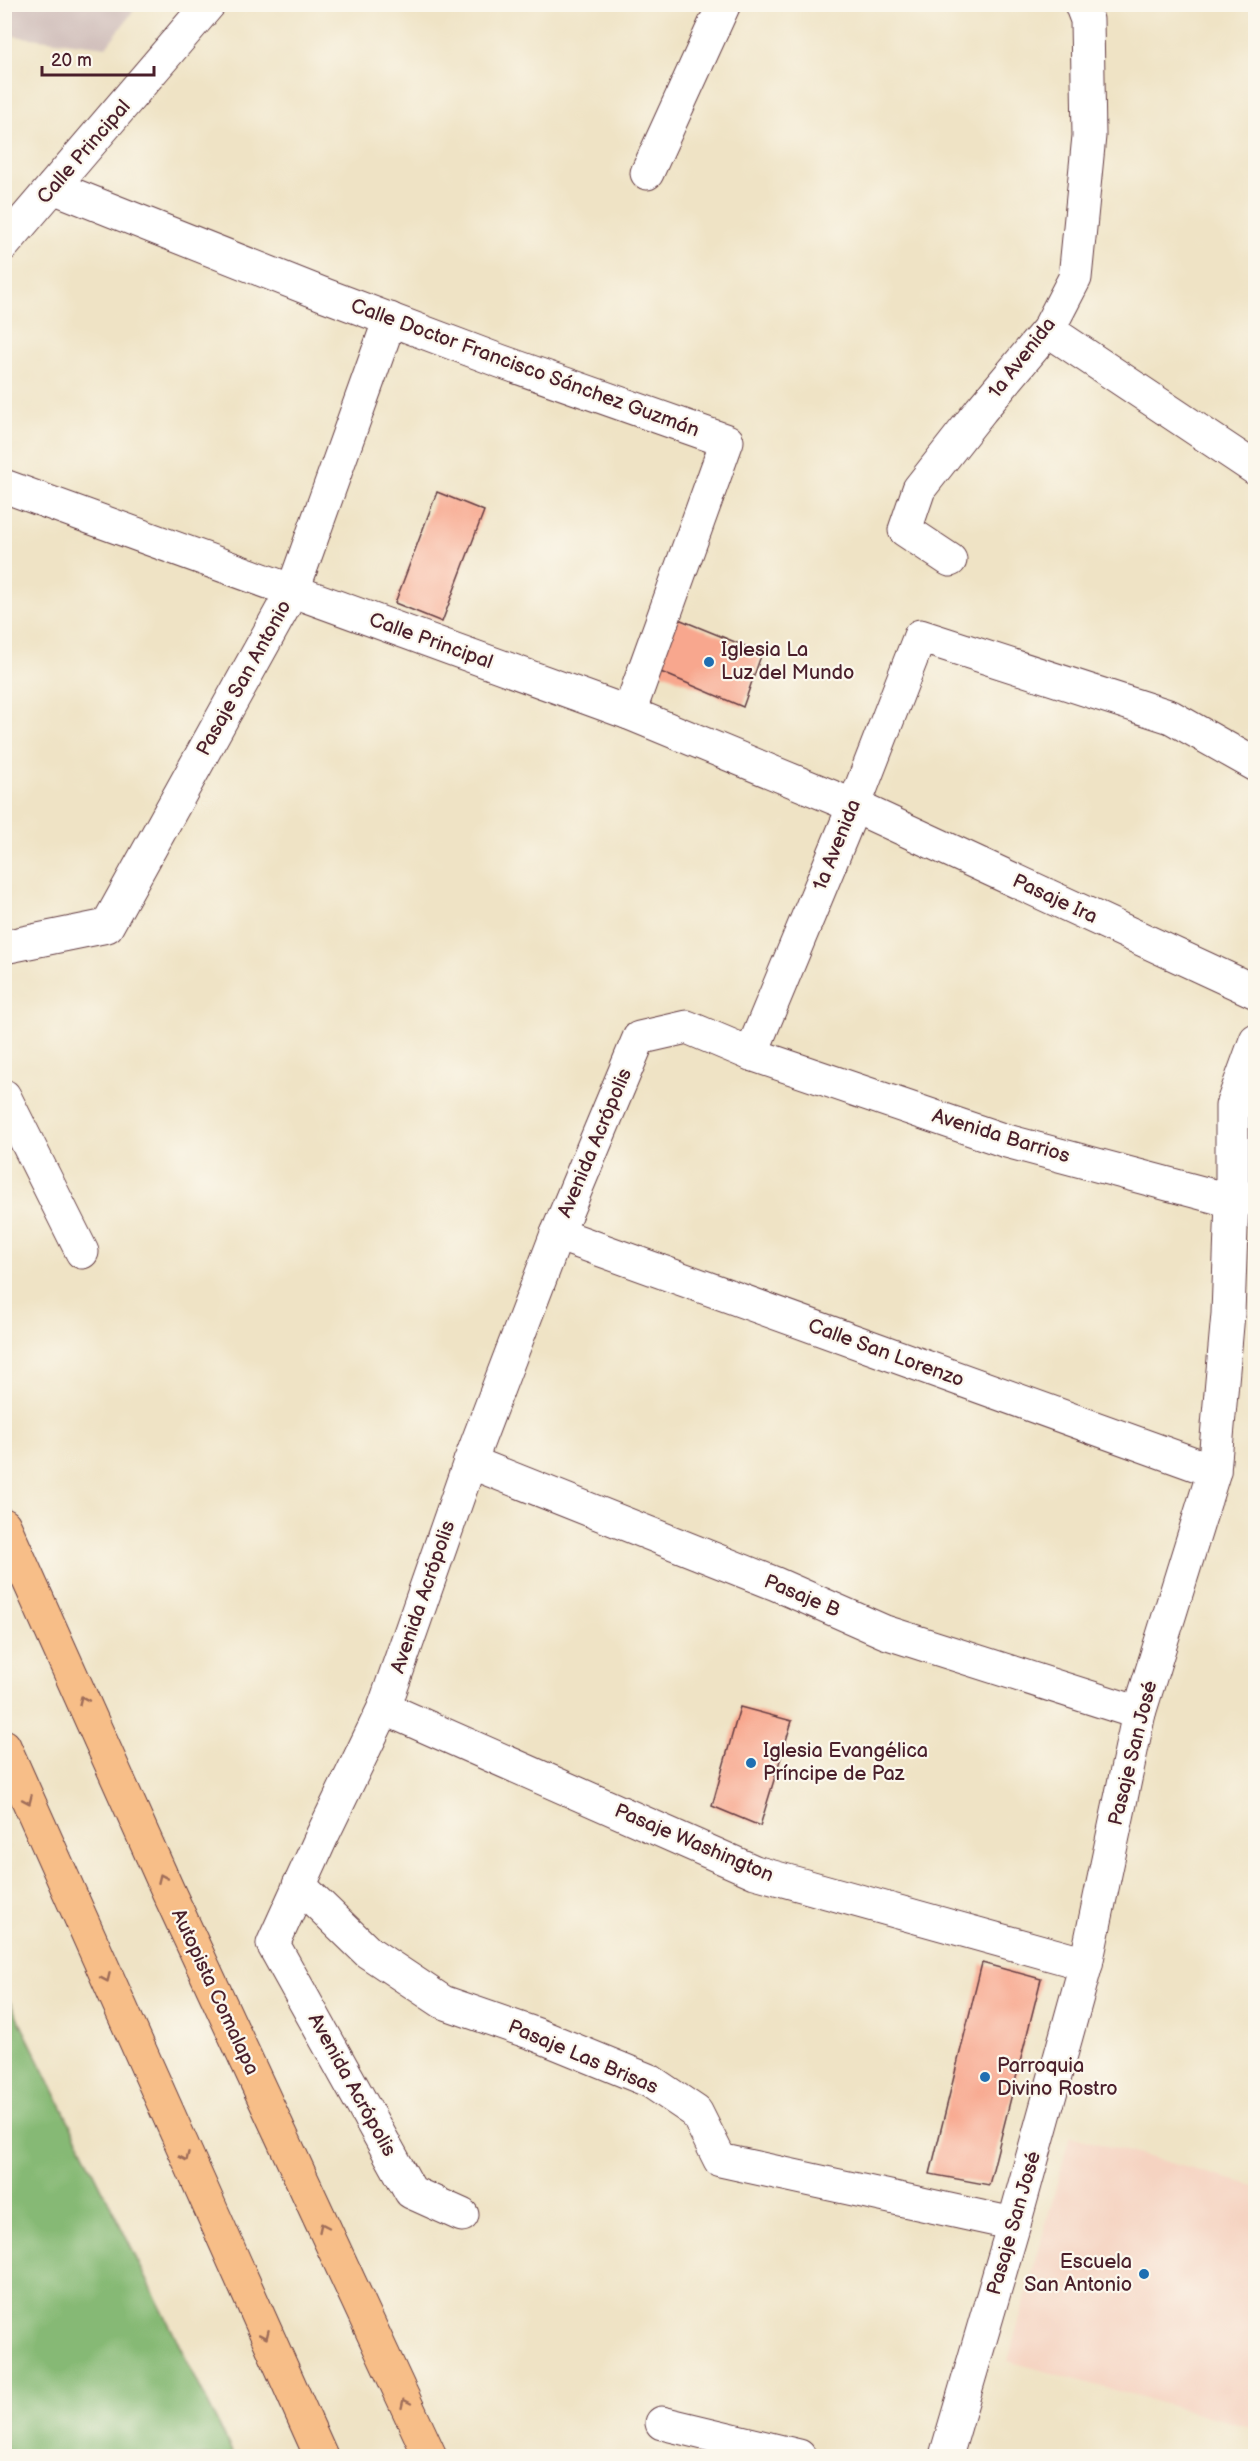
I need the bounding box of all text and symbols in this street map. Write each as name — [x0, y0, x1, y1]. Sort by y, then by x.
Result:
scale bar — [42, 39, 154, 77]
text: 20 m — [51, 50, 92, 71]
street label: Calle Principal — [32, 95, 136, 209]
street label: Calle Doctor Francisco Sánchez Guzmán — [348, 294, 702, 442]
street label: 1a Avenida — [983, 313, 1061, 403]
street label: Pasaje San Antonio — [191, 596, 297, 760]
street label: Calle Principal — [366, 607, 496, 675]
place label: Iglesia La Luz del Mundo — [721, 638, 854, 685]
marker: Iglesia La Luz del Mundo — [702, 655, 716, 669]
street label: 1a Avenida — [808, 796, 866, 894]
street label: Pasaje Ira — [1009, 869, 1101, 929]
street label: Avenida Acrópolis — [553, 1065, 637, 1221]
street label: Avenida Barrios — [929, 1104, 1073, 1168]
street label: Calle San Lorenzo — [805, 1314, 967, 1392]
street label: Avenida Acrópolis — [386, 1517, 460, 1676]
street label: Pasaje B — [760, 1569, 844, 1623]
street label: Pasaje San José — [1103, 1678, 1163, 1828]
one-way arrow — [78, 1695, 90, 1706]
place label: Iglesia Evangélica Príncipe de Paz — [763, 1739, 928, 1786]
marker: Iglesia Evangélica Príncipe de Paz — [744, 1756, 758, 1770]
one-way arrow — [21, 1793, 33, 1804]
street label: Pasaje Washington — [611, 1799, 777, 1887]
one-way arrow — [157, 1874, 169, 1885]
street label: Autopista Comalapa — [166, 1905, 264, 2079]
one-way arrow — [99, 1972, 111, 1983]
street label: Avenida Acrópolis — [303, 2009, 401, 2161]
street label: Pasaje Las Brisas — [504, 2015, 662, 2099]
place label: Parroquia Divino Rostro — [997, 2054, 1118, 2101]
marker: Parroquia Divino Rostro — [978, 2070, 992, 2084]
street label: Pasaje San José — [982, 2148, 1046, 2298]
one-way arrow — [178, 2150, 190, 2161]
one-way arrow — [319, 2222, 331, 2233]
place label: Escuela San Antonio — [1024, 2250, 1132, 2297]
marker: Escuela San Antonio — [1137, 2267, 1151, 2281]
one-way arrow — [257, 2328, 269, 2339]
one-way arrow — [401, 2399, 413, 2410]

